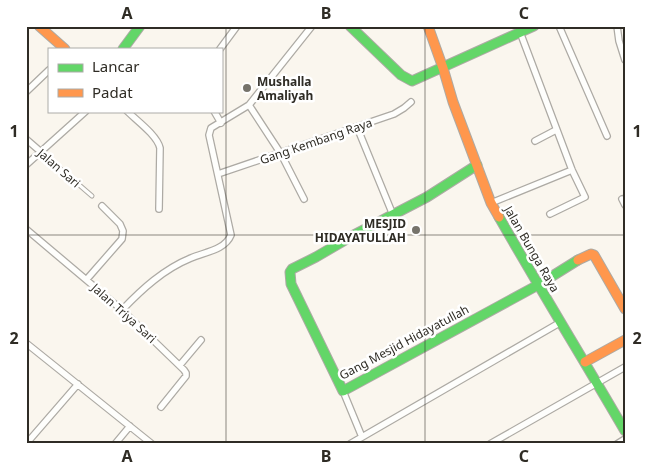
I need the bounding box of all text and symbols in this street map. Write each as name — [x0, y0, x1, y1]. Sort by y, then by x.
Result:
text: A — [121, 2, 133, 24]
text: B — [321, 2, 331, 24]
text: C — [519, 2, 529, 24]
legend — [48, 48, 222, 112]
text: Lancar — [92, 56, 139, 76]
place label: Mushalla Amaliyah — [257, 73, 313, 104]
text: Padat — [92, 82, 133, 102]
marker: Mushalla Amaliyah — [241, 82, 253, 94]
street label: Gang Kembang Raya — [257, 114, 375, 168]
text: 1 — [9, 120, 19, 142]
text: 1 — [632, 120, 642, 142]
street label: Jalan Sari — [33, 144, 84, 191]
street label: Jalan Bunga Raya — [500, 202, 564, 295]
place label: MESJID HIDAYATULLAH — [315, 215, 406, 246]
marker: MESJID HIDAYATULLAH — [410, 224, 422, 236]
street label: Jalan Triya Sari — [87, 279, 160, 347]
street label: Gang Mesjid Hidayatullah — [336, 301, 472, 383]
text: 2 — [9, 327, 19, 349]
text: 2 — [632, 327, 642, 349]
text: A — [121, 445, 133, 467]
text: B — [321, 445, 331, 467]
text: C — [519, 445, 529, 467]

